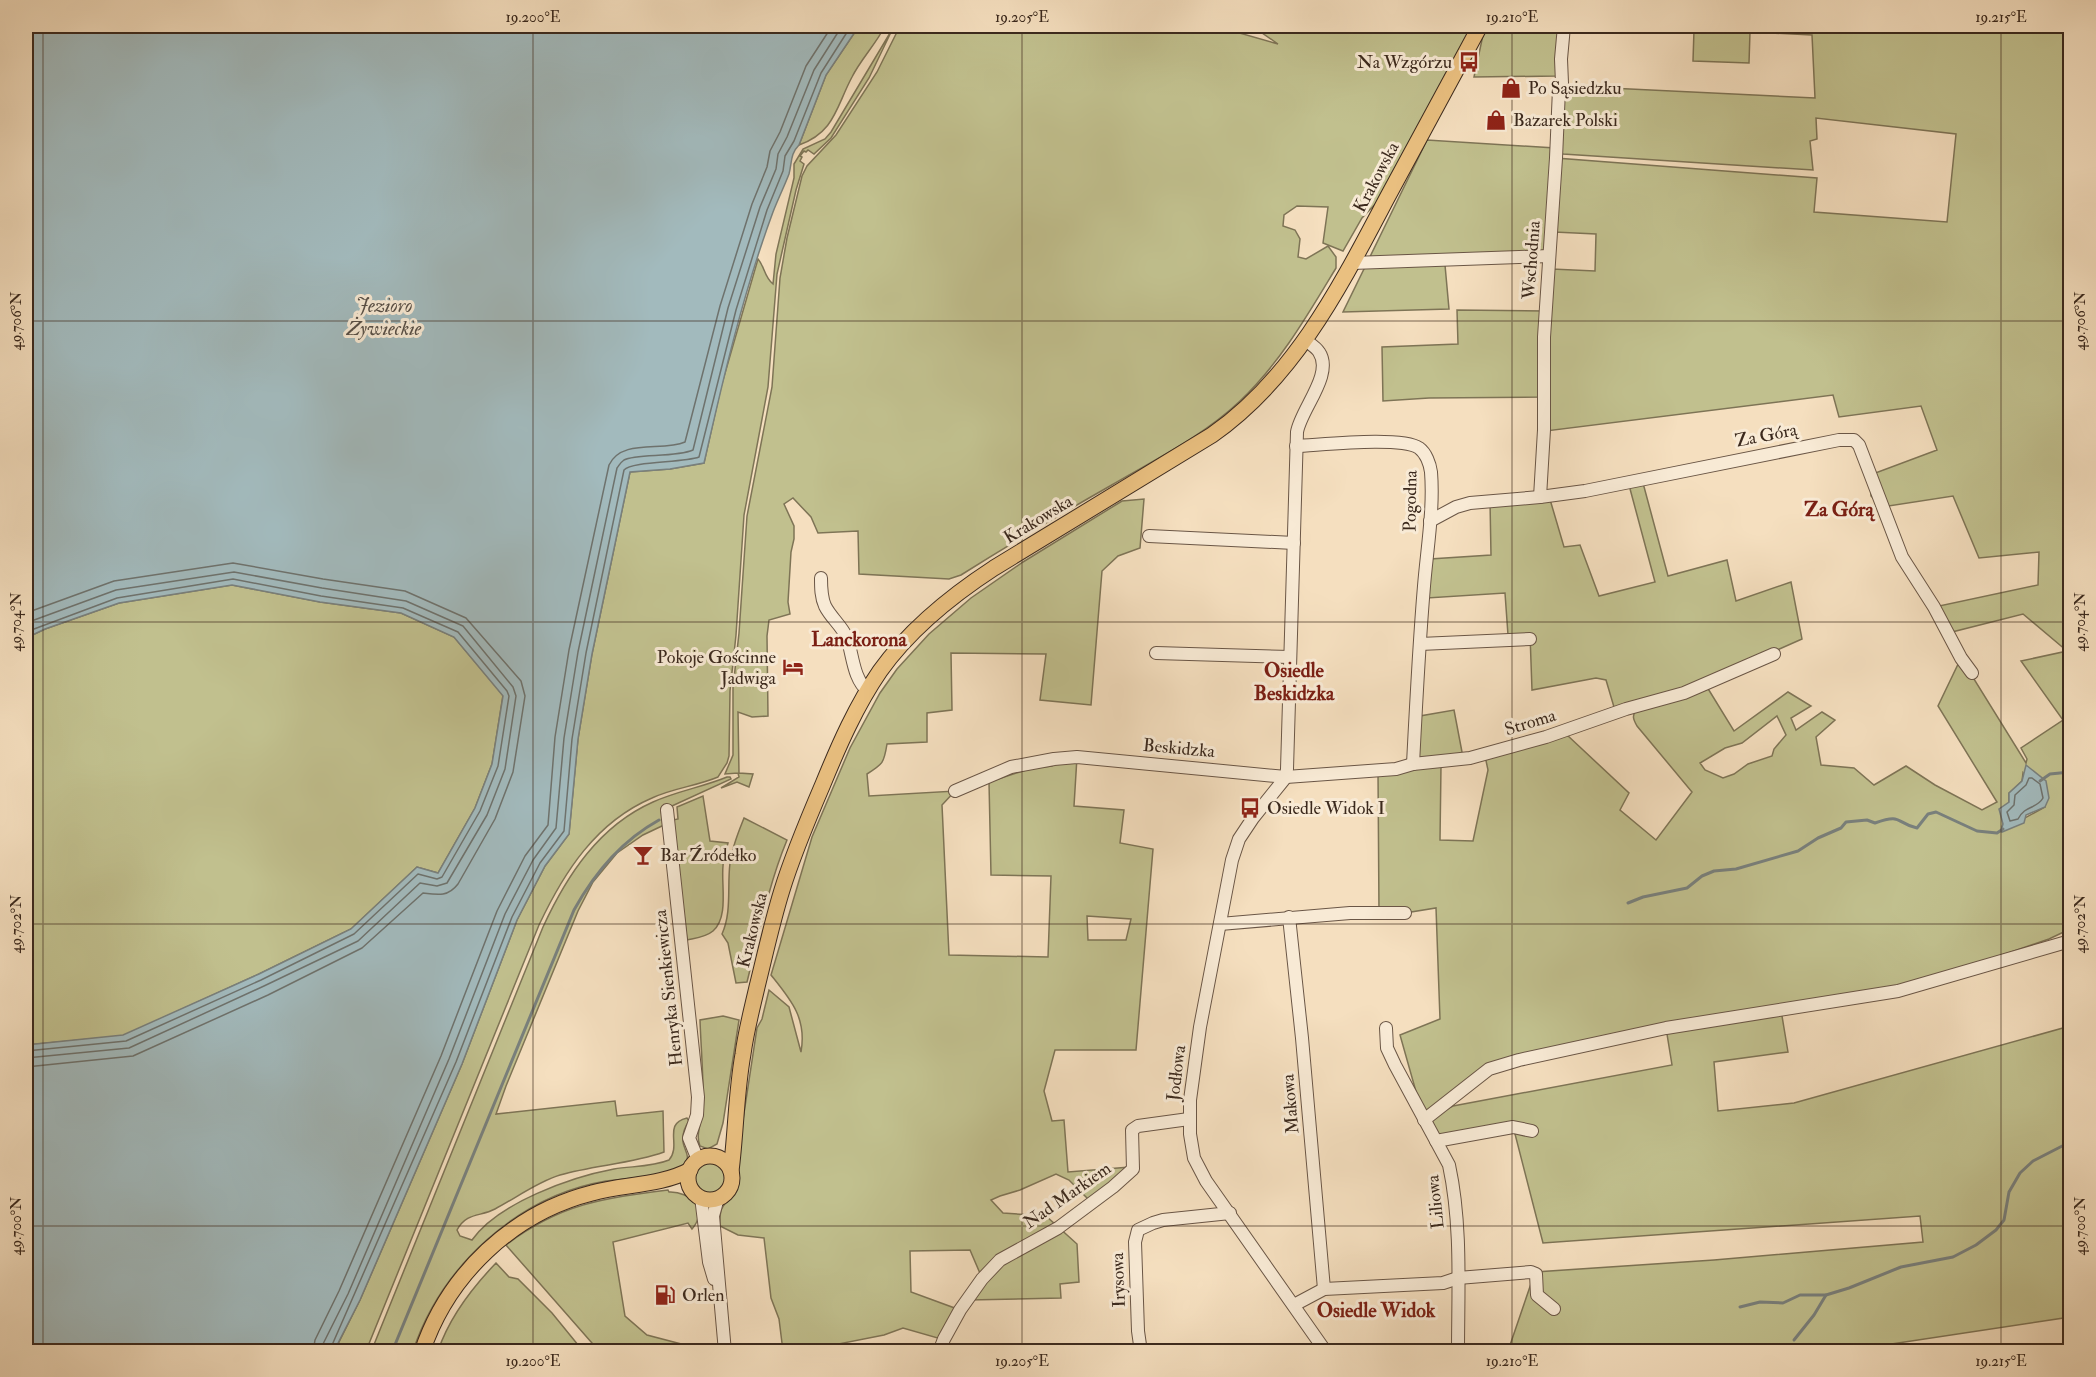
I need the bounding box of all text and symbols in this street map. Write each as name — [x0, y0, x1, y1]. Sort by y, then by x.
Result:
text: 19.200°E — [506, 8, 561, 27]
text: 19.205°E — [995, 8, 1049, 27]
text: 19.210°E — [1486, 8, 1538, 27]
text: 19.215°E — [1975, 8, 2027, 27]
bus stop icon: Na Wzgórzu — [1457, 50, 1481, 74]
place label: Na Wzgórzu — [1357, 51, 1452, 74]
shop icon: Po Sąsiedzku — [1499, 76, 1523, 100]
place label: Po Sąsiedzku — [1528, 77, 1622, 100]
shop icon: Bazarek Polski — [1484, 108, 1508, 132]
place label: Bazarek Polski — [1513, 109, 1618, 132]
street label: Krakowska — [1348, 137, 1405, 216]
street label: Wschodnia — [1517, 219, 1546, 301]
text: 49.706°N — [7, 291, 26, 350]
text: 49.706°N — [2071, 291, 2090, 350]
water label: Jezioro Żywieckie — [346, 293, 422, 341]
street label: Za Górą — [1733, 418, 1801, 453]
street label: Pogodna — [1398, 469, 1423, 532]
street label: Krakowska — [999, 490, 1078, 549]
district label: Za Górą — [1804, 497, 1876, 522]
text: 49.704°N — [7, 592, 26, 652]
text: 49.704°N — [2071, 592, 2090, 652]
district label: Lanckorona — [811, 627, 907, 652]
place label: Pokoje Gościnne Jadwiga — [657, 646, 777, 690]
hotel icon: Pokoje Gościnne Jadwiga — [781, 655, 805, 679]
district label: Osiedle Beskidzka — [1254, 658, 1335, 706]
street label: Stroma — [1502, 704, 1559, 741]
street label: Beskidzka — [1142, 734, 1217, 763]
bus stop icon: Osiedle Widok I — [1238, 796, 1262, 820]
place label: Osiedle Widok I — [1267, 797, 1385, 820]
bar icon: Bar Źródełko — [631, 843, 655, 867]
place label: Bar Źródełko — [660, 844, 757, 867]
street label: Krakowska — [732, 890, 773, 970]
text: 49.702°N — [7, 894, 26, 953]
text: 49.702°N — [2071, 894, 2090, 953]
street label: Henryka Sienkiewicza — [649, 908, 688, 1067]
street label: Jodłowa — [1162, 1043, 1191, 1103]
street label: Makowa — [1276, 1072, 1305, 1135]
street label: Nad Markiem — [1019, 1157, 1116, 1234]
street label: Liliowa — [1421, 1173, 1450, 1230]
text: 49.700°N — [7, 1196, 26, 1256]
text: 49.700°N — [2071, 1196, 2090, 1256]
street label: Irysowa — [1106, 1251, 1131, 1308]
fuel station icon: Orlen — [653, 1283, 677, 1307]
place label: Orlen — [682, 1284, 725, 1307]
district label: Osiedle Widok — [1317, 1298, 1436, 1323]
text: 19.200°E — [506, 1352, 561, 1371]
text: 19.205°E — [995, 1352, 1049, 1371]
text: 19.210°E — [1486, 1352, 1538, 1371]
text: 19.215°E — [1975, 1352, 2027, 1371]

